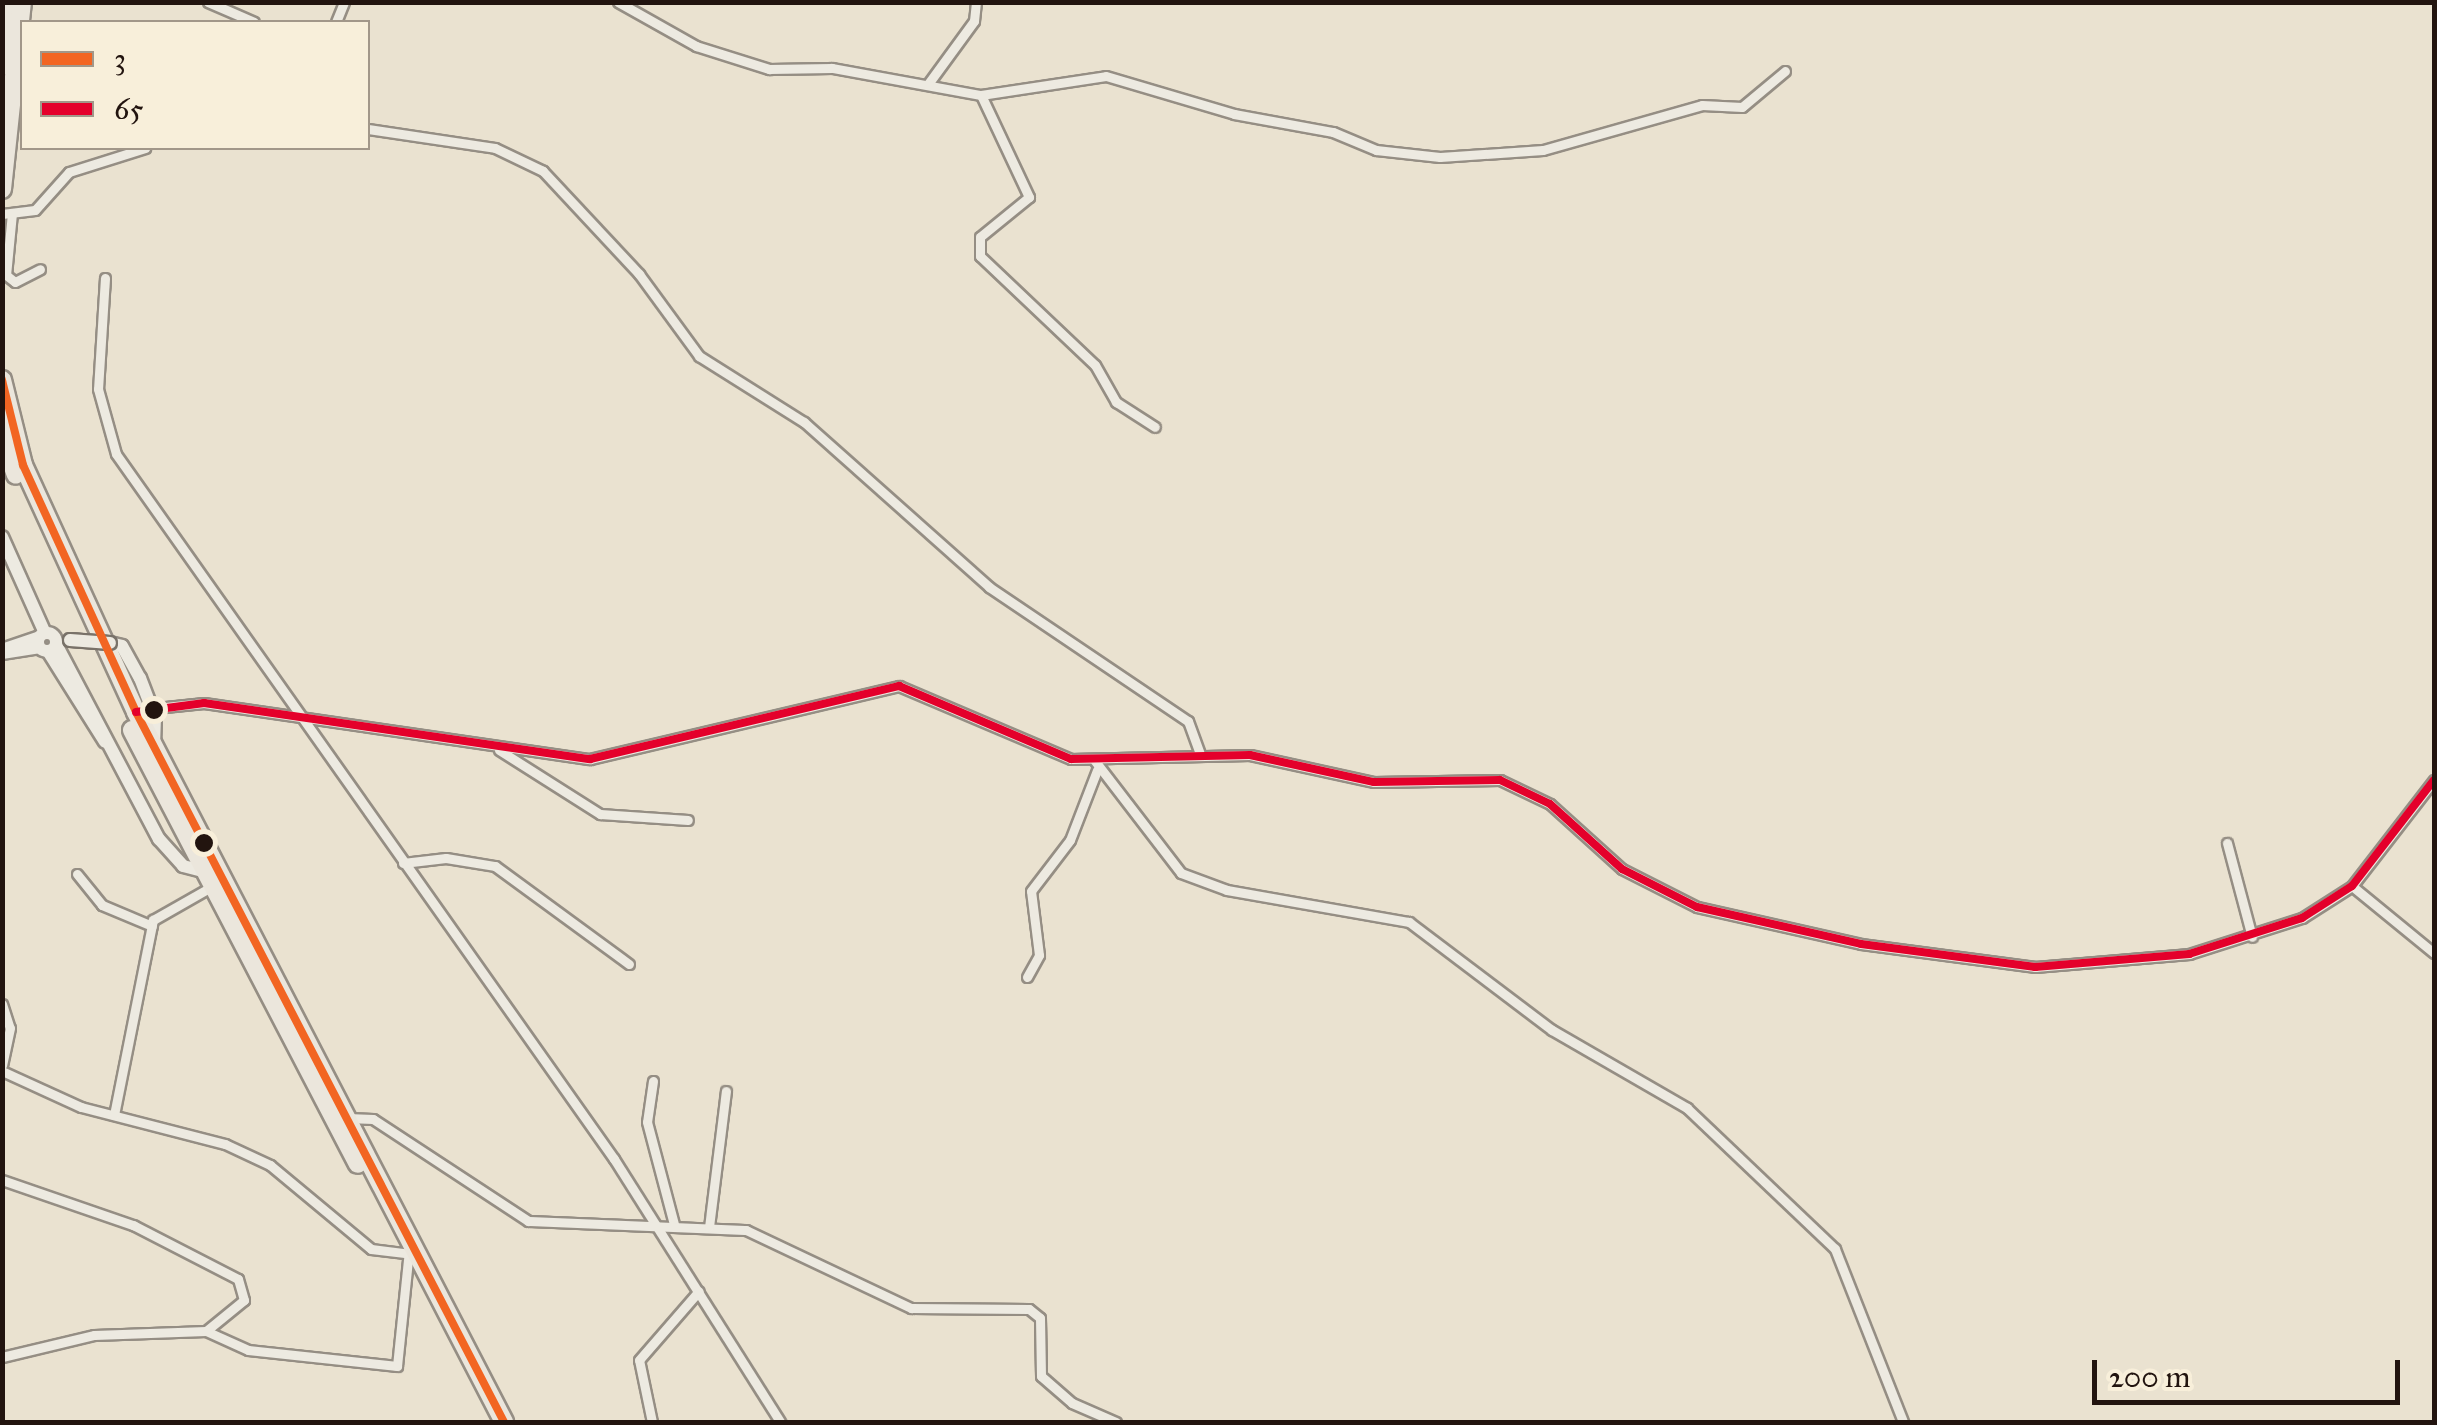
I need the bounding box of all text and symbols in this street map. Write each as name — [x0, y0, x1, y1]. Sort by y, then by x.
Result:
legend — [20, 20, 370, 150]
text: 3 — [114, 41, 126, 77]
text: 65 — [114, 91, 143, 127]
unlabelled marker — [144, 700, 164, 720]
unlabelled marker — [194, 833, 214, 853]
scale bar — [2097, 1340, 2404, 1402]
text: 200 m — [2109, 1359, 2190, 1395]

